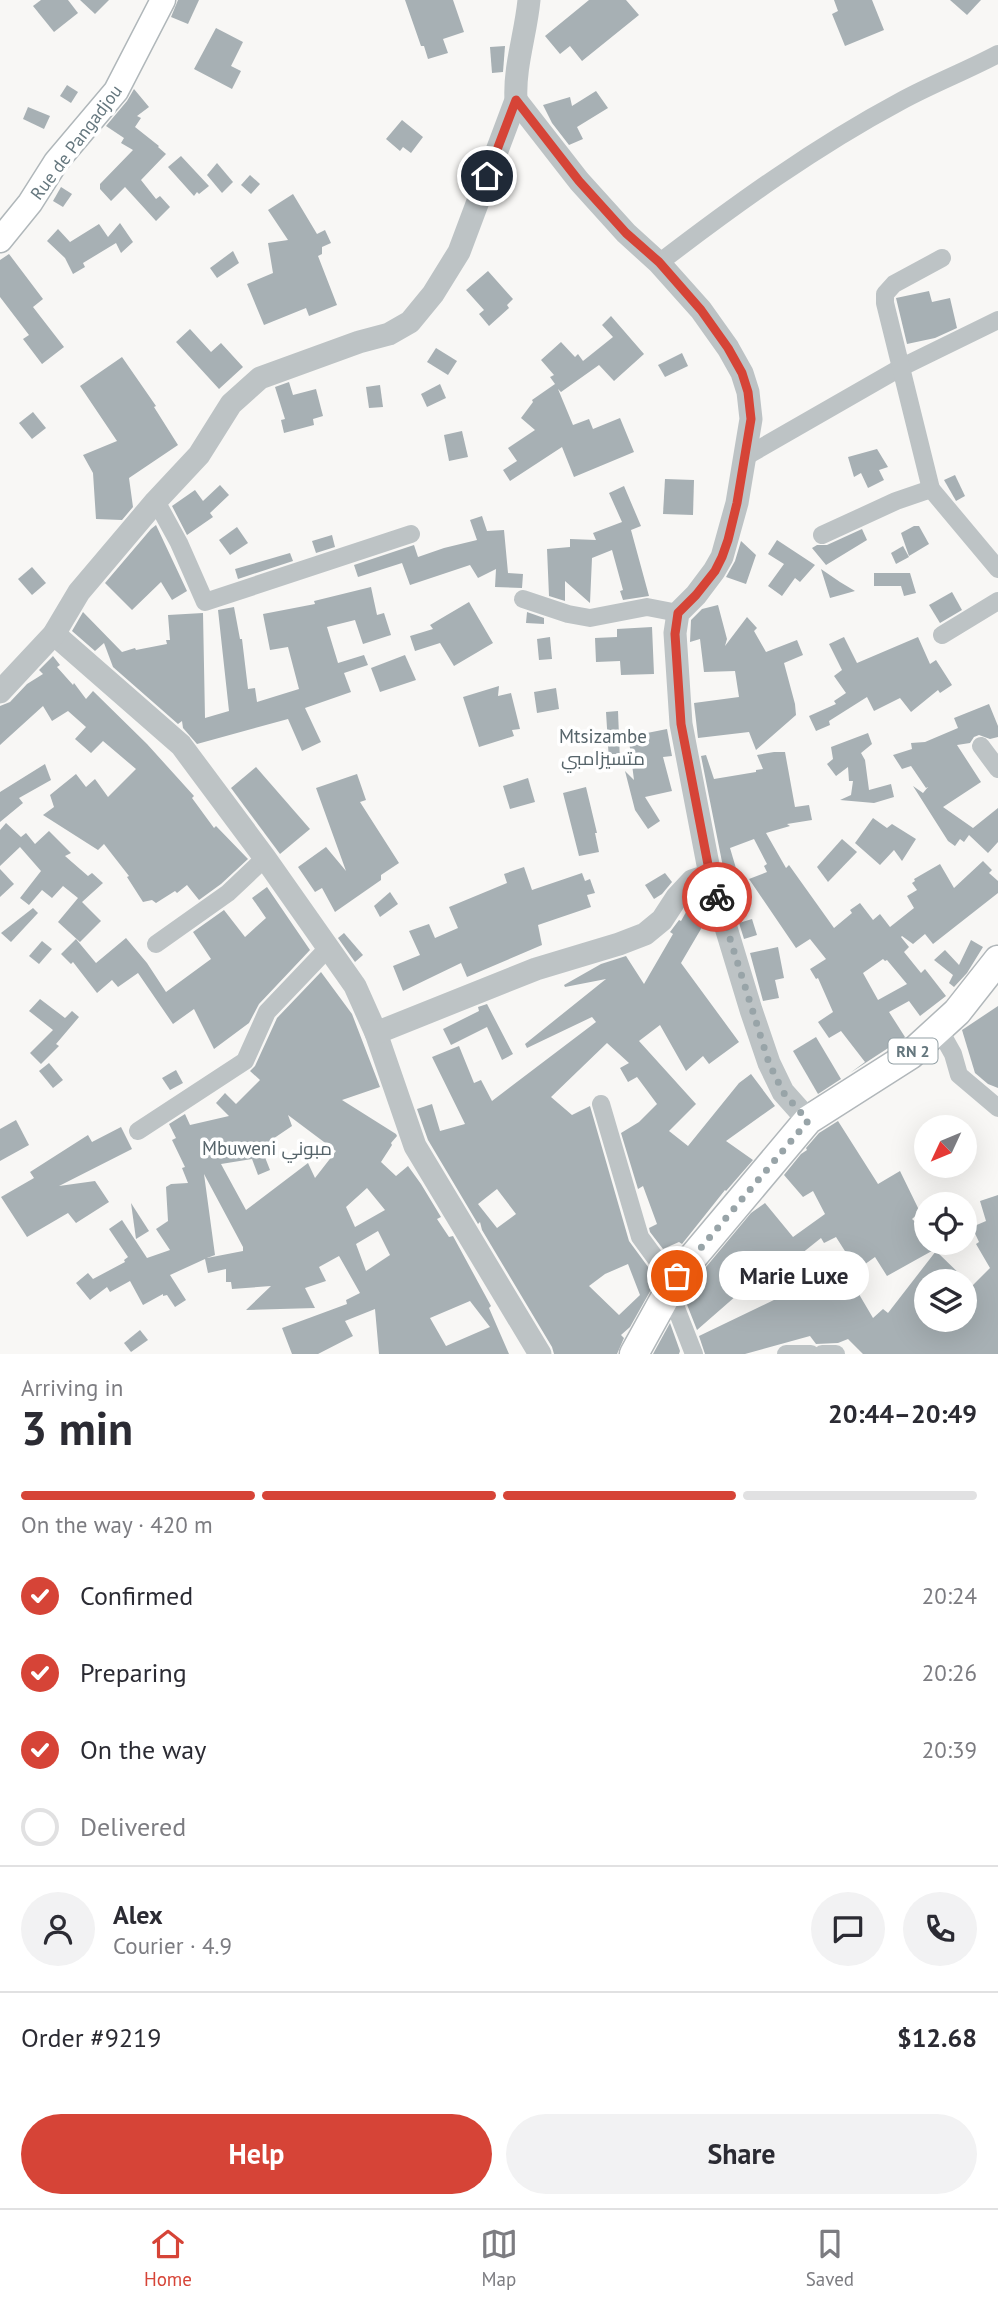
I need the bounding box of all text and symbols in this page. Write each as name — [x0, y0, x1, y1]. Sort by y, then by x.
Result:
street label: Rue de Pangadjou — [25, 80, 127, 204]
pin — [457, 146, 517, 206]
icon: home — [468, 157, 506, 195]
district label: Mtsizambe متسيزامبي — [559, 724, 647, 773]
courier — [682, 862, 752, 932]
icon: bike — [698, 878, 736, 916]
road number: RN 2 — [888, 1038, 937, 1064]
north arrow — [914, 1115, 976, 1178]
map controls — [914, 1115, 977, 1332]
district label: Mbuweni مبوني — [202, 1136, 332, 1163]
button: locate — [914, 1192, 977, 1255]
pin — [647, 1246, 707, 1306]
callout: Marie Luxe — [719, 1252, 870, 1300]
icon: bag — [658, 1257, 696, 1295]
text: Marie Luxe — [740, 1261, 848, 1290]
button: layers — [914, 1269, 977, 1332]
text: Arriving in — [21, 1373, 123, 1402]
text: 20:44–20:49 — [828, 1397, 977, 1430]
text: 3 min — [21, 1398, 133, 1458]
text: On the way · 420 m — [21, 1510, 213, 1539]
icon: check — [21, 1577, 59, 1615]
text: Confirmed — [80, 1579, 193, 1612]
text: 20:24 — [922, 1581, 977, 1610]
icon: check — [21, 1654, 59, 1692]
text: Preparing — [80, 1656, 187, 1689]
text: 20:26 — [922, 1658, 977, 1687]
icon: check — [21, 1731, 59, 1769]
text: On the way — [80, 1733, 206, 1766]
text: 20:39 — [922, 1735, 977, 1764]
text: Delivered — [80, 1810, 186, 1843]
button: person — [21, 1892, 95, 1966]
button: chat — [811, 1892, 885, 1966]
button: phone — [903, 1892, 977, 1966]
text: Alex — [113, 1898, 163, 1931]
text: Courier · 4.9 — [113, 1931, 232, 1960]
text: Order #9219 — [21, 2021, 161, 2054]
text: $12.68 — [897, 2021, 977, 2054]
button: Help — [21, 2114, 492, 2194]
button: Share — [506, 2114, 977, 2194]
tab: Home — [144, 2225, 192, 2291]
tab: Map — [480, 2225, 518, 2291]
tab: Saved — [806, 2225, 854, 2291]

